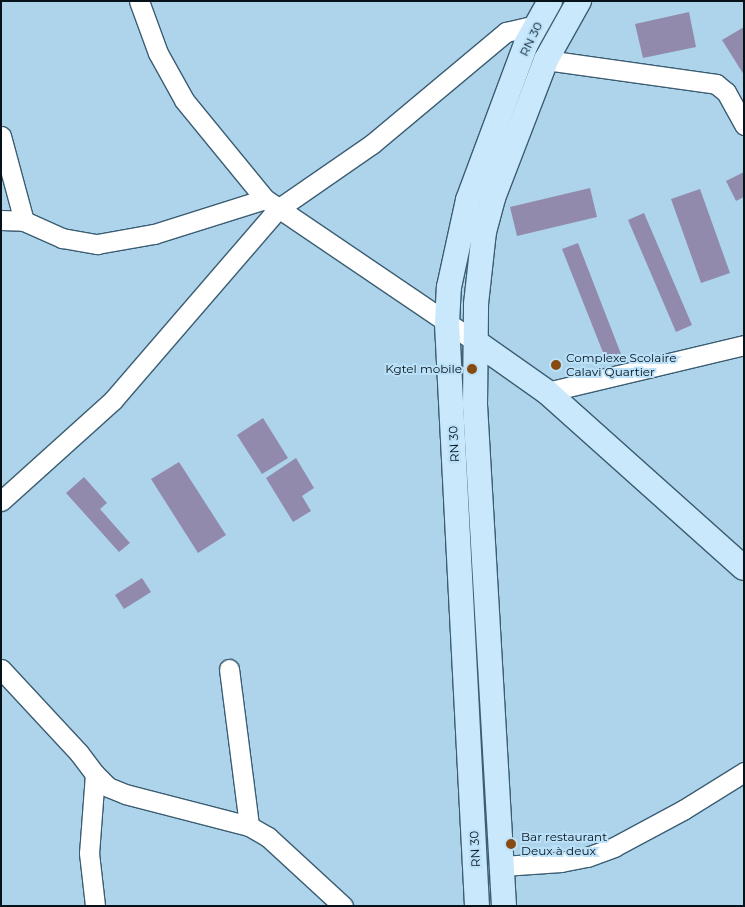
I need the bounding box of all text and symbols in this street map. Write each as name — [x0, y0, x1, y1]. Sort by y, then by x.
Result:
street label: RN 30 — [517, 20, 545, 58]
place label: Complexe Scolaire Calavi Quartier — [566, 351, 677, 379]
marker: Complexe Scolaire Calavi Quartier — [550, 359, 562, 371]
place label: Kgtel mobile — [385, 362, 462, 376]
marker: Kgtel mobile — [466, 363, 478, 375]
street label: RN 30 — [446, 426, 462, 462]
place label: Bar restaurant Deux à deux — [521, 830, 607, 858]
street label: RN 30 — [467, 831, 483, 867]
marker: Bar restaurant Deux à deux — [505, 838, 517, 850]

